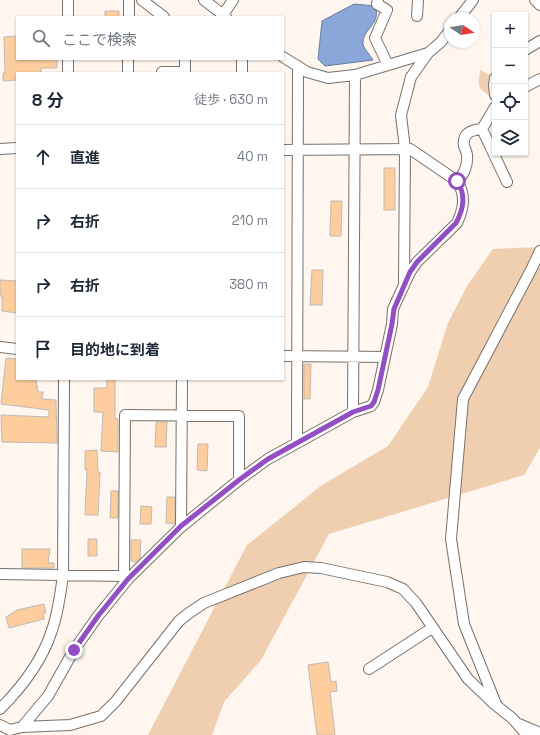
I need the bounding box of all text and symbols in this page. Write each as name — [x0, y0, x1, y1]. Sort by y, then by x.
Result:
north arrow — [444, 12, 480, 48]
map controls — [492, 12, 528, 156]
button: + — [492, 12, 528, 48]
search box — [16, 16, 284, 60]
icon: search — [30, 27, 52, 49]
text: ここで検索 — [62, 30, 137, 49]
button: − — [492, 48, 528, 84]
button: locate — [492, 84, 528, 120]
text: 8 分 — [32, 89, 64, 111]
text: 徒歩 · 630 m — [194, 91, 268, 108]
button: layers — [492, 120, 528, 156]
icon: ahead — [32, 146, 54, 168]
text: 直進 — [70, 148, 100, 167]
text: 40 m — [237, 148, 268, 165]
route start — [448, 172, 466, 190]
icon: right — [32, 210, 54, 232]
text: 右折 — [70, 212, 100, 231]
text: 210 m — [232, 212, 268, 229]
icon: right — [32, 274, 54, 296]
text: 右折 — [70, 276, 100, 295]
text: 380 m — [229, 276, 268, 293]
icon: arrive — [32, 338, 54, 360]
text: 目的地に到着 — [70, 340, 160, 359]
route end — [65, 641, 83, 659]

